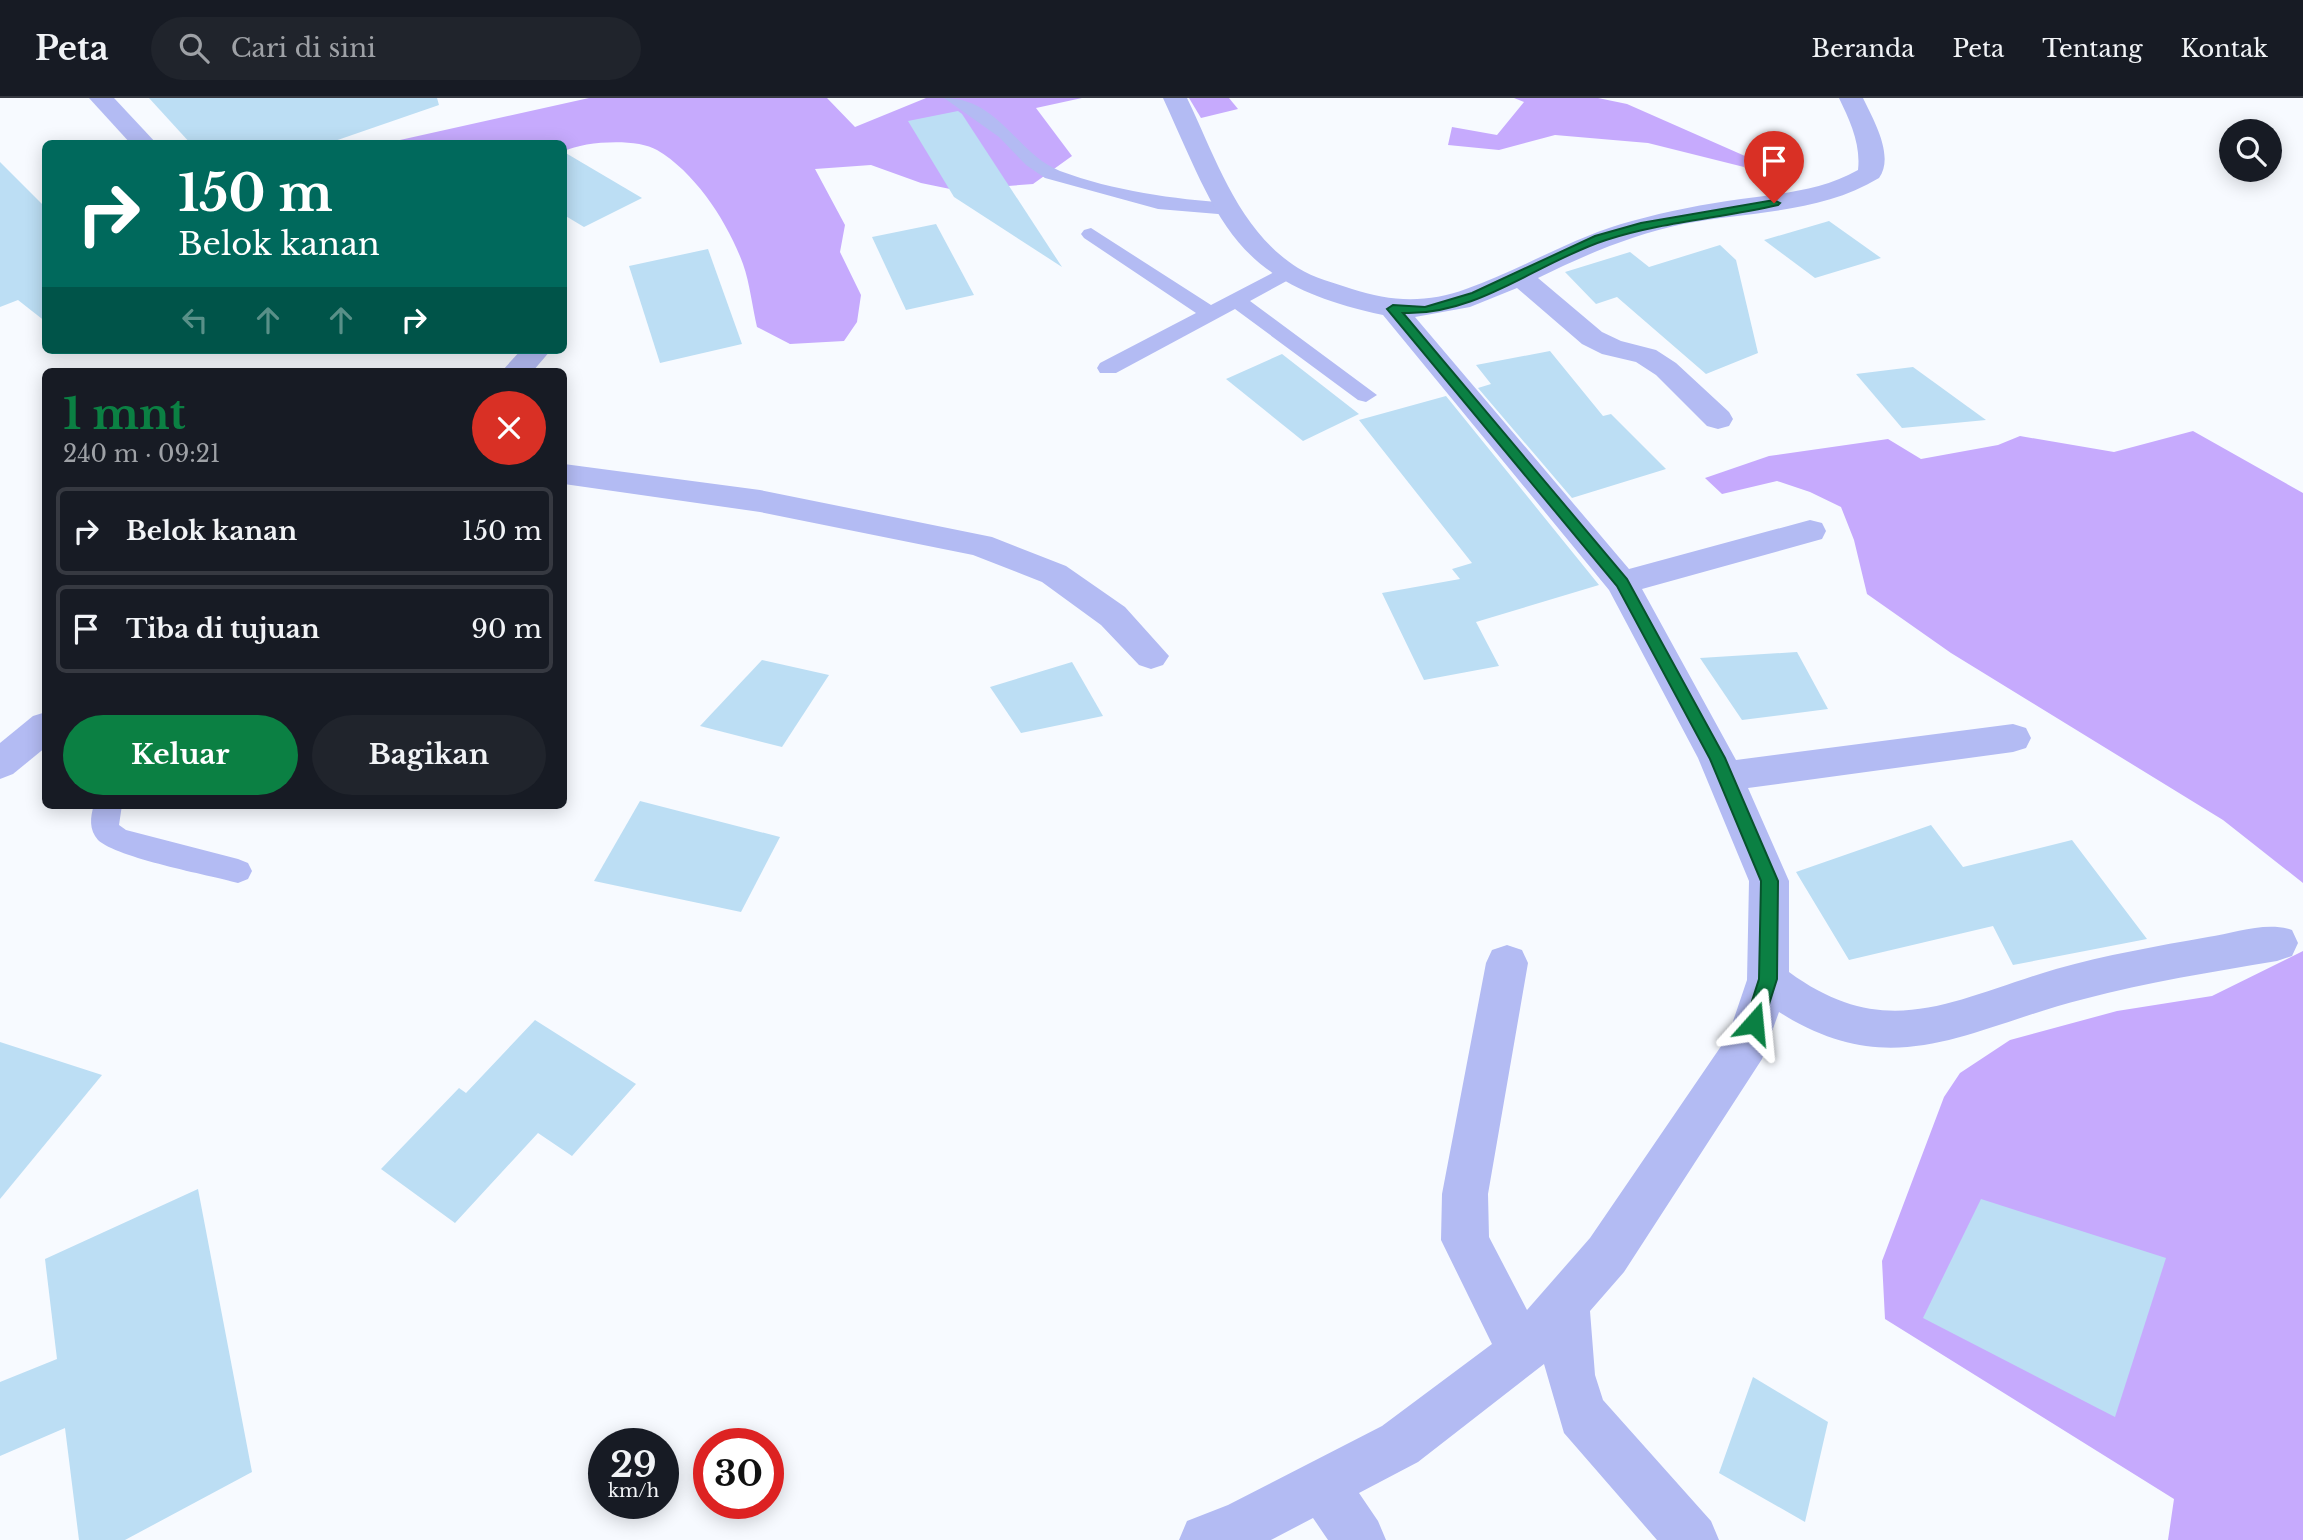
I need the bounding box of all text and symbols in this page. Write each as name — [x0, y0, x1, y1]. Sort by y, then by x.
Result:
search box — [151, 17, 641, 80]
text: Peta — [35, 28, 109, 69]
icon: search — [175, 29, 213, 67]
text: Cari di sini — [231, 32, 376, 64]
text: Beranda — [1812, 34, 1914, 63]
text: Peta — [1952, 34, 2004, 63]
text: Tentang — [2042, 34, 2143, 63]
text: Kontak — [2181, 34, 2268, 63]
map controls — [2219, 119, 2282, 182]
button: search — [2219, 119, 2282, 182]
pin — [1744, 131, 1804, 203]
icon: arrive — [1755, 142, 1793, 180]
text: 150 m — [178, 163, 333, 224]
icon: right — [63, 168, 154, 259]
text: Belok kanan — [178, 224, 380, 264]
icon: left — [176, 301, 214, 339]
icon: ahead — [249, 301, 287, 339]
icon: ahead — [322, 301, 360, 339]
icon: right — [395, 301, 433, 339]
text: 1 mnt — [63, 388, 186, 440]
button: close — [472, 391, 546, 465]
text: 240 m · 09:21 — [63, 440, 220, 468]
icon: right — [67, 512, 105, 550]
text: Belok kanan — [126, 515, 297, 547]
text: 150 m — [462, 515, 542, 547]
icon: arrive — [67, 610, 105, 648]
text: Tiba di tujuan — [126, 613, 320, 645]
text: 90 m — [471, 613, 542, 645]
button: Keluar — [63, 715, 298, 795]
button: Bagikan — [312, 715, 546, 795]
position arrow — [1717, 986, 1791, 1060]
speed limit sign: 30 — [693, 1428, 784, 1519]
text: 29 — [610, 1443, 657, 1486]
text: km/h — [608, 1480, 659, 1502]

